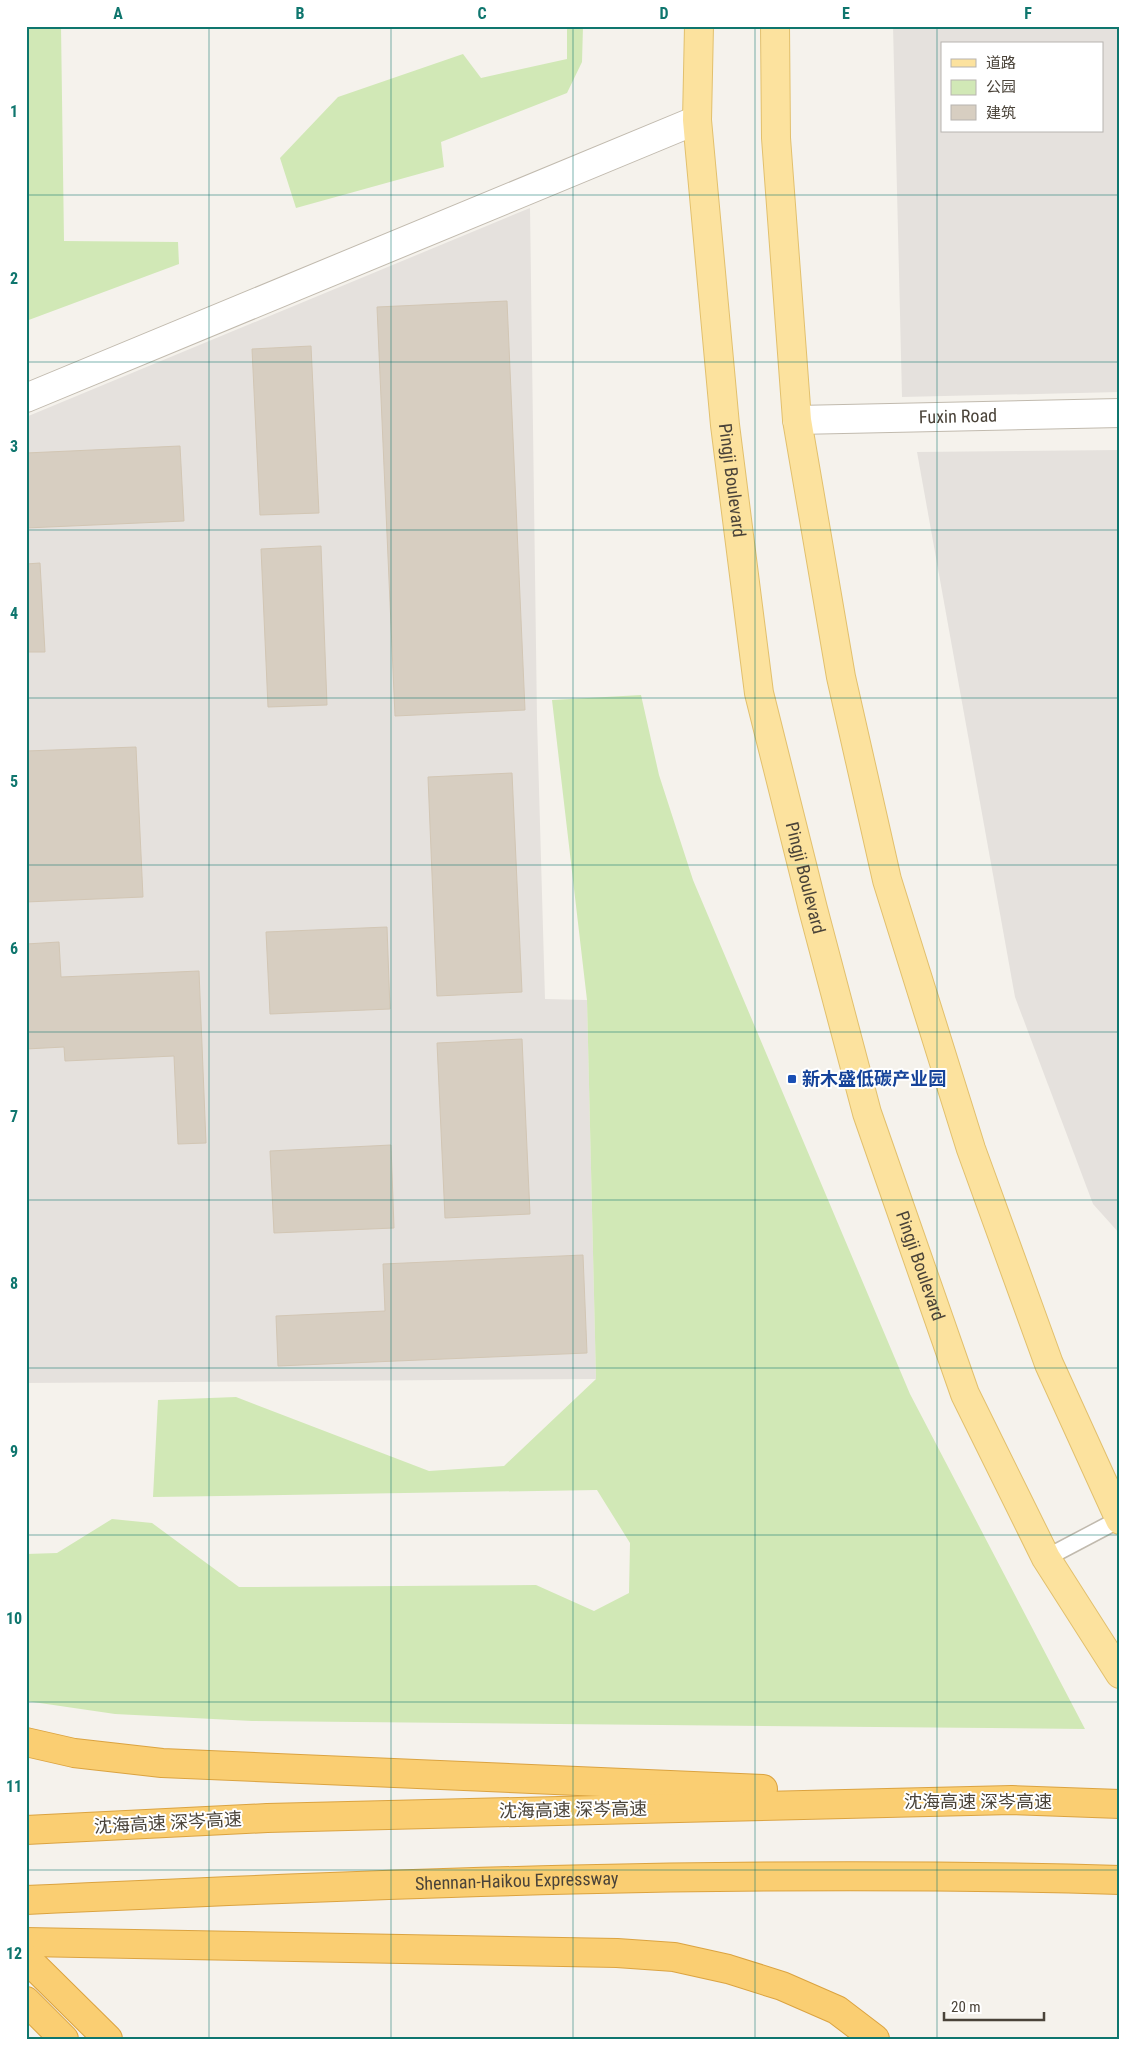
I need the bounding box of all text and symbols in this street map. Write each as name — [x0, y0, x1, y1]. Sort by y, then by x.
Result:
text: A — [113, 4, 123, 23]
text: B — [296, 4, 305, 23]
text: C — [477, 4, 487, 23]
text: D — [659, 4, 669, 23]
text: E — [842, 4, 850, 23]
text: F — [1024, 4, 1032, 23]
legend — [941, 42, 1104, 132]
text: 道路 — [986, 54, 1016, 72]
text: 公园 — [986, 78, 1016, 96]
text: 1 — [10, 102, 18, 121]
text: 建筑 — [986, 104, 1016, 122]
text: 2 — [10, 269, 18, 288]
street label: Fuxin Road — [919, 405, 997, 427]
street label: Pingji Boulevard — [715, 422, 750, 538]
text: 3 — [10, 437, 18, 456]
text: 4 — [10, 604, 18, 623]
text: 5 — [10, 772, 18, 791]
street label: Pingji Boulevard — [782, 820, 830, 936]
text: 6 — [10, 939, 18, 958]
place label: 新木盛低碳产业园 — [802, 1068, 946, 1089]
marker: 新木盛低碳产业园 — [786, 1073, 798, 1085]
text: 7 — [10, 1107, 18, 1126]
street label: Pingji Boulevard — [892, 1208, 950, 1323]
text: 8 — [10, 1274, 18, 1293]
text: 9 — [10, 1442, 18, 1461]
text: 10 — [6, 1609, 22, 1628]
text: 11 — [6, 1777, 22, 1796]
street label: 沈海高速 深岑高速 — [904, 1791, 1052, 1812]
street label: 沈海高速 深岑高速 — [499, 1798, 647, 1821]
street label: 沈海高速 深岑高速 — [93, 1808, 242, 1837]
street label: Shennan-Haikou Expressway — [415, 1868, 619, 1894]
text: 12 — [6, 1944, 22, 1963]
scale bar — [944, 1990, 1044, 2022]
text: 20 m — [951, 1998, 981, 2016]

